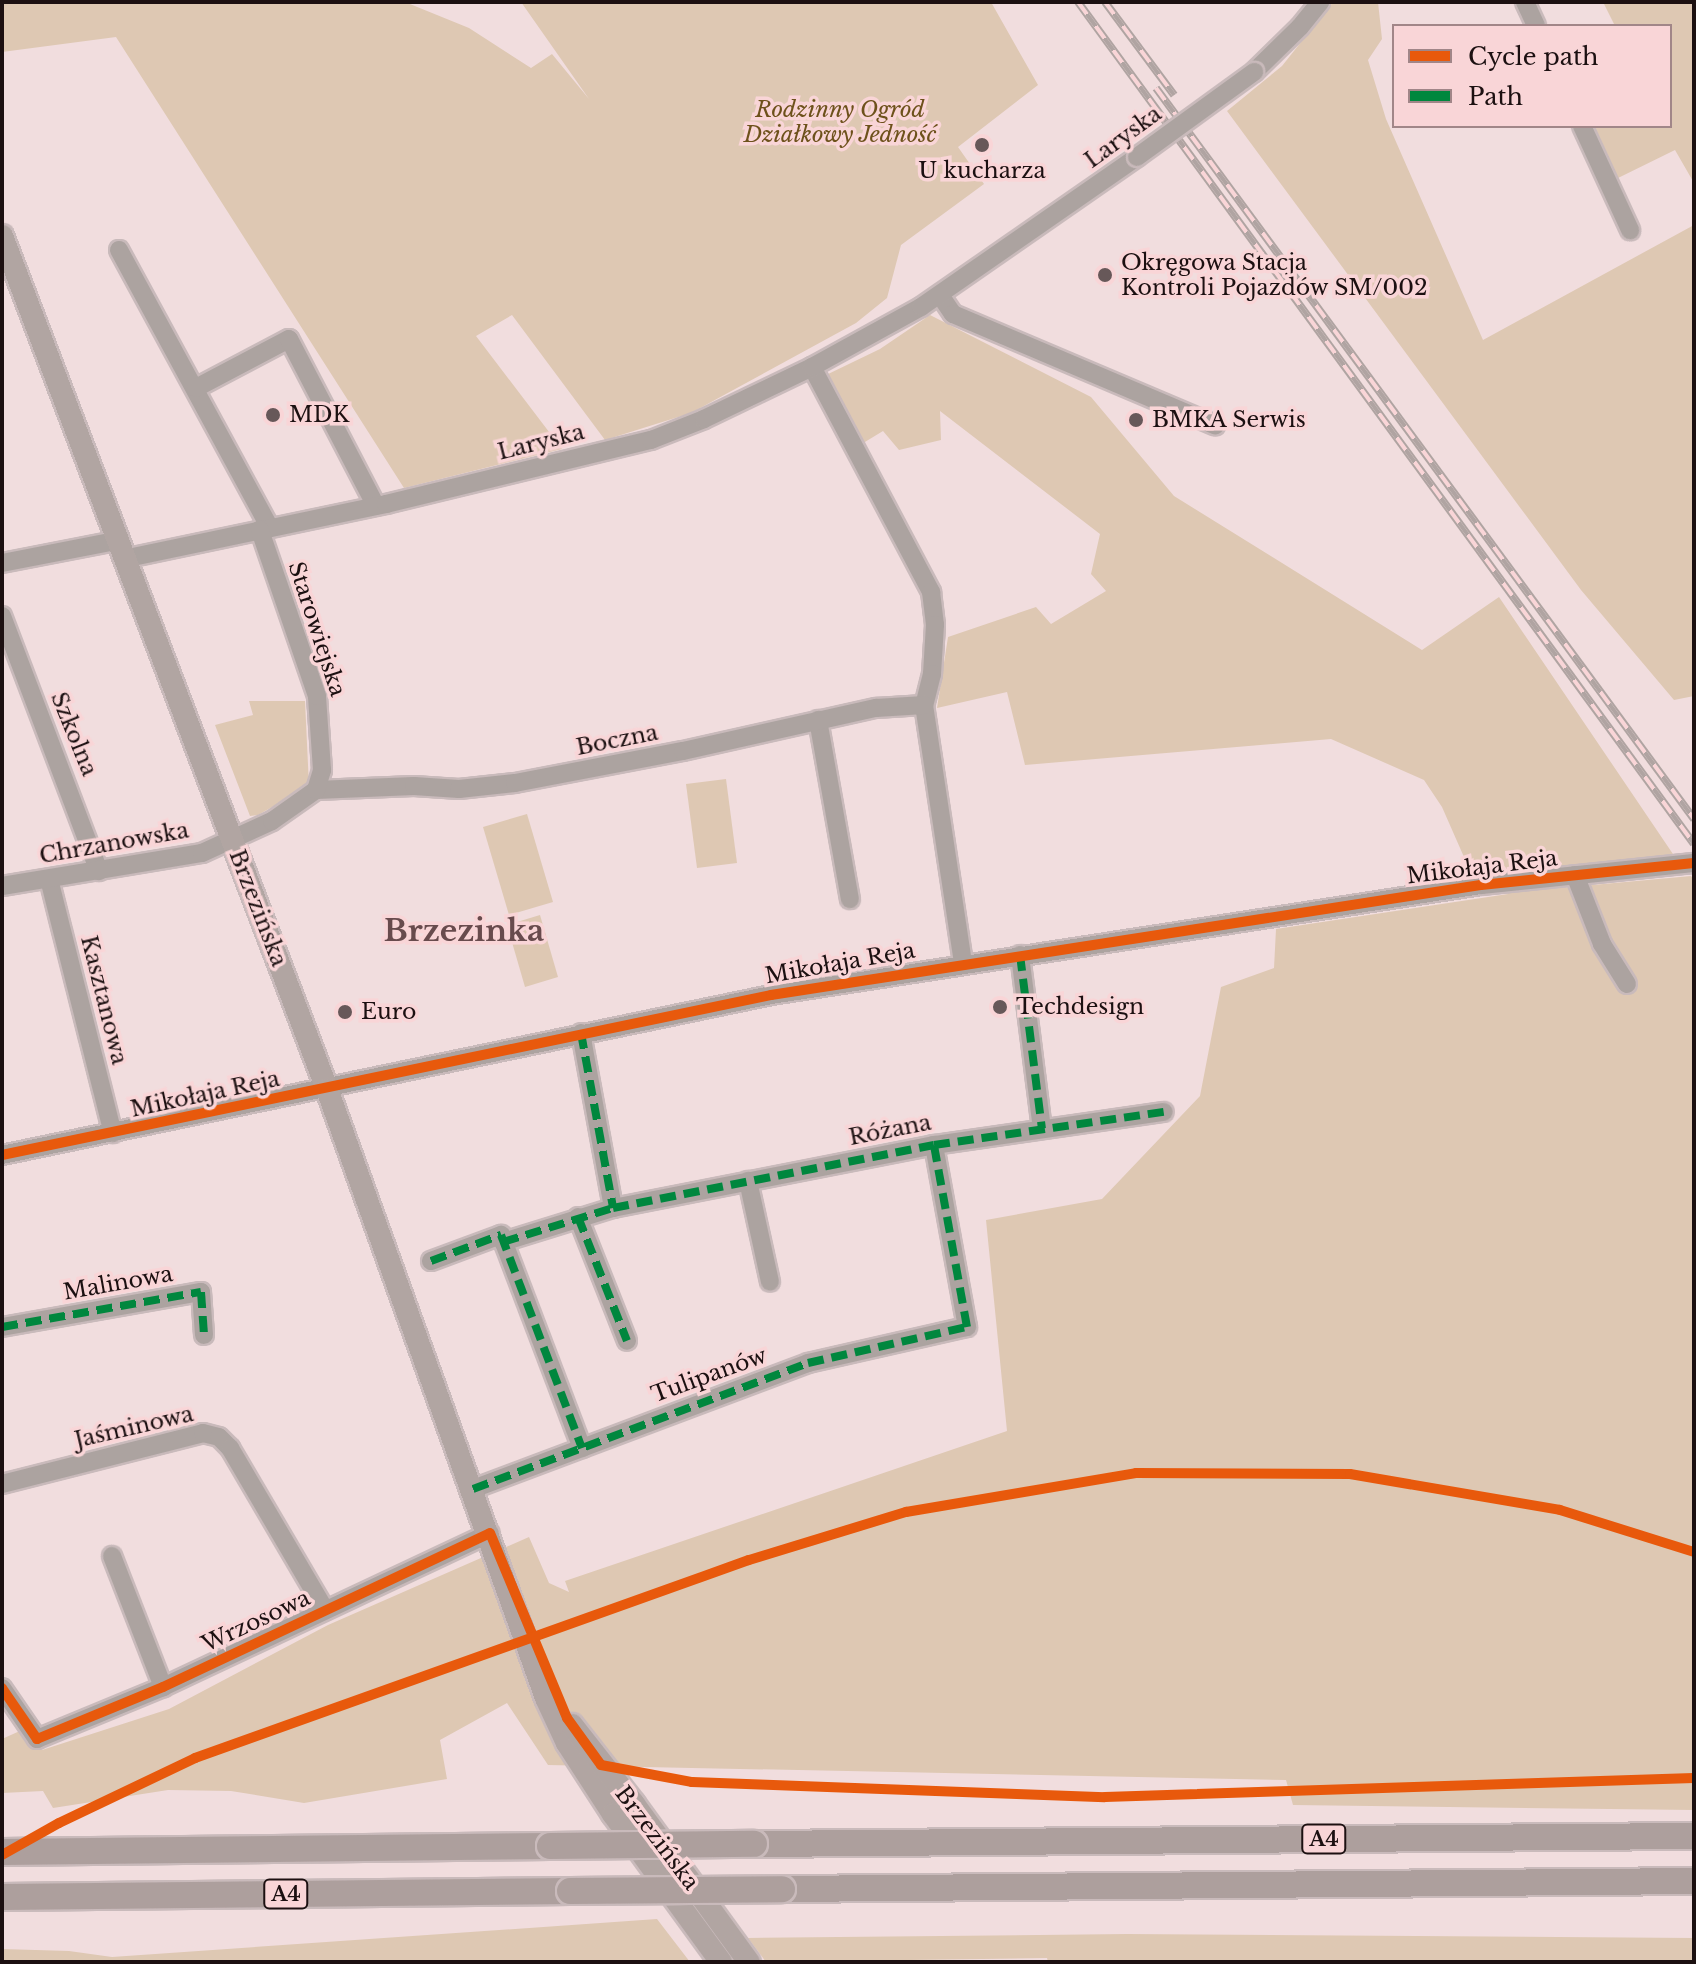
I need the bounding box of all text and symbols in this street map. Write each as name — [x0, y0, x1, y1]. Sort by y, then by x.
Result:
legend — [1392, 24, 1672, 128]
text: Cycle path — [1468, 42, 1599, 71]
text: Path — [1468, 82, 1523, 111]
park label: Rodzinny Ogród Działkowy Jedność — [743, 96, 937, 148]
street label: Laryska — [1080, 100, 1166, 174]
marker: U kucharza — [973, 136, 991, 154]
place label: U kucharza — [918, 158, 1046, 184]
place label: Okręgowa Stacja Kontroli Pojazdów SM/002 — [1121, 249, 1428, 300]
marker: Okręgowa Stacja Kontroli Pojazdów SM/002 — [1096, 266, 1114, 284]
place label: MDK — [289, 402, 349, 428]
marker: MDK — [264, 406, 282, 424]
place label: BMKA Serwis — [1152, 407, 1307, 433]
marker: BMKA Serwis — [1127, 411, 1145, 429]
street label: Laryska — [495, 419, 587, 465]
street label: Starowiejska — [283, 558, 351, 700]
street label: Szkolna — [45, 688, 103, 780]
street label: Boczna — [574, 719, 660, 761]
street label: Chrzanowska — [37, 817, 191, 869]
street label: Mikołaja Reja — [1405, 845, 1559, 889]
street label: Brzezińska — [224, 846, 292, 970]
district label: Brzezinka — [384, 913, 544, 949]
street label: Kasztanowa — [75, 933, 133, 1067]
street label: Mikołaja Reja — [763, 937, 917, 989]
place label: Techdesign — [1016, 994, 1144, 1020]
marker: Techdesign — [991, 998, 1009, 1016]
place label: Euro — [361, 999, 416, 1025]
marker: Euro — [336, 1003, 354, 1021]
street label: Mikołaja Reja — [128, 1065, 282, 1123]
street label: Różana — [847, 1109, 933, 1151]
street label: Malinowa — [61, 1260, 175, 1306]
street label: Tulipanów — [648, 1342, 770, 1408]
street label: Jaśminowa — [72, 1401, 196, 1453]
street label: Wrzosowa — [198, 1584, 314, 1658]
street label: Brzezińska — [609, 1781, 705, 1895]
road number: A4 — [1300, 1823, 1348, 1855]
road number: A4 — [262, 1878, 310, 1910]

